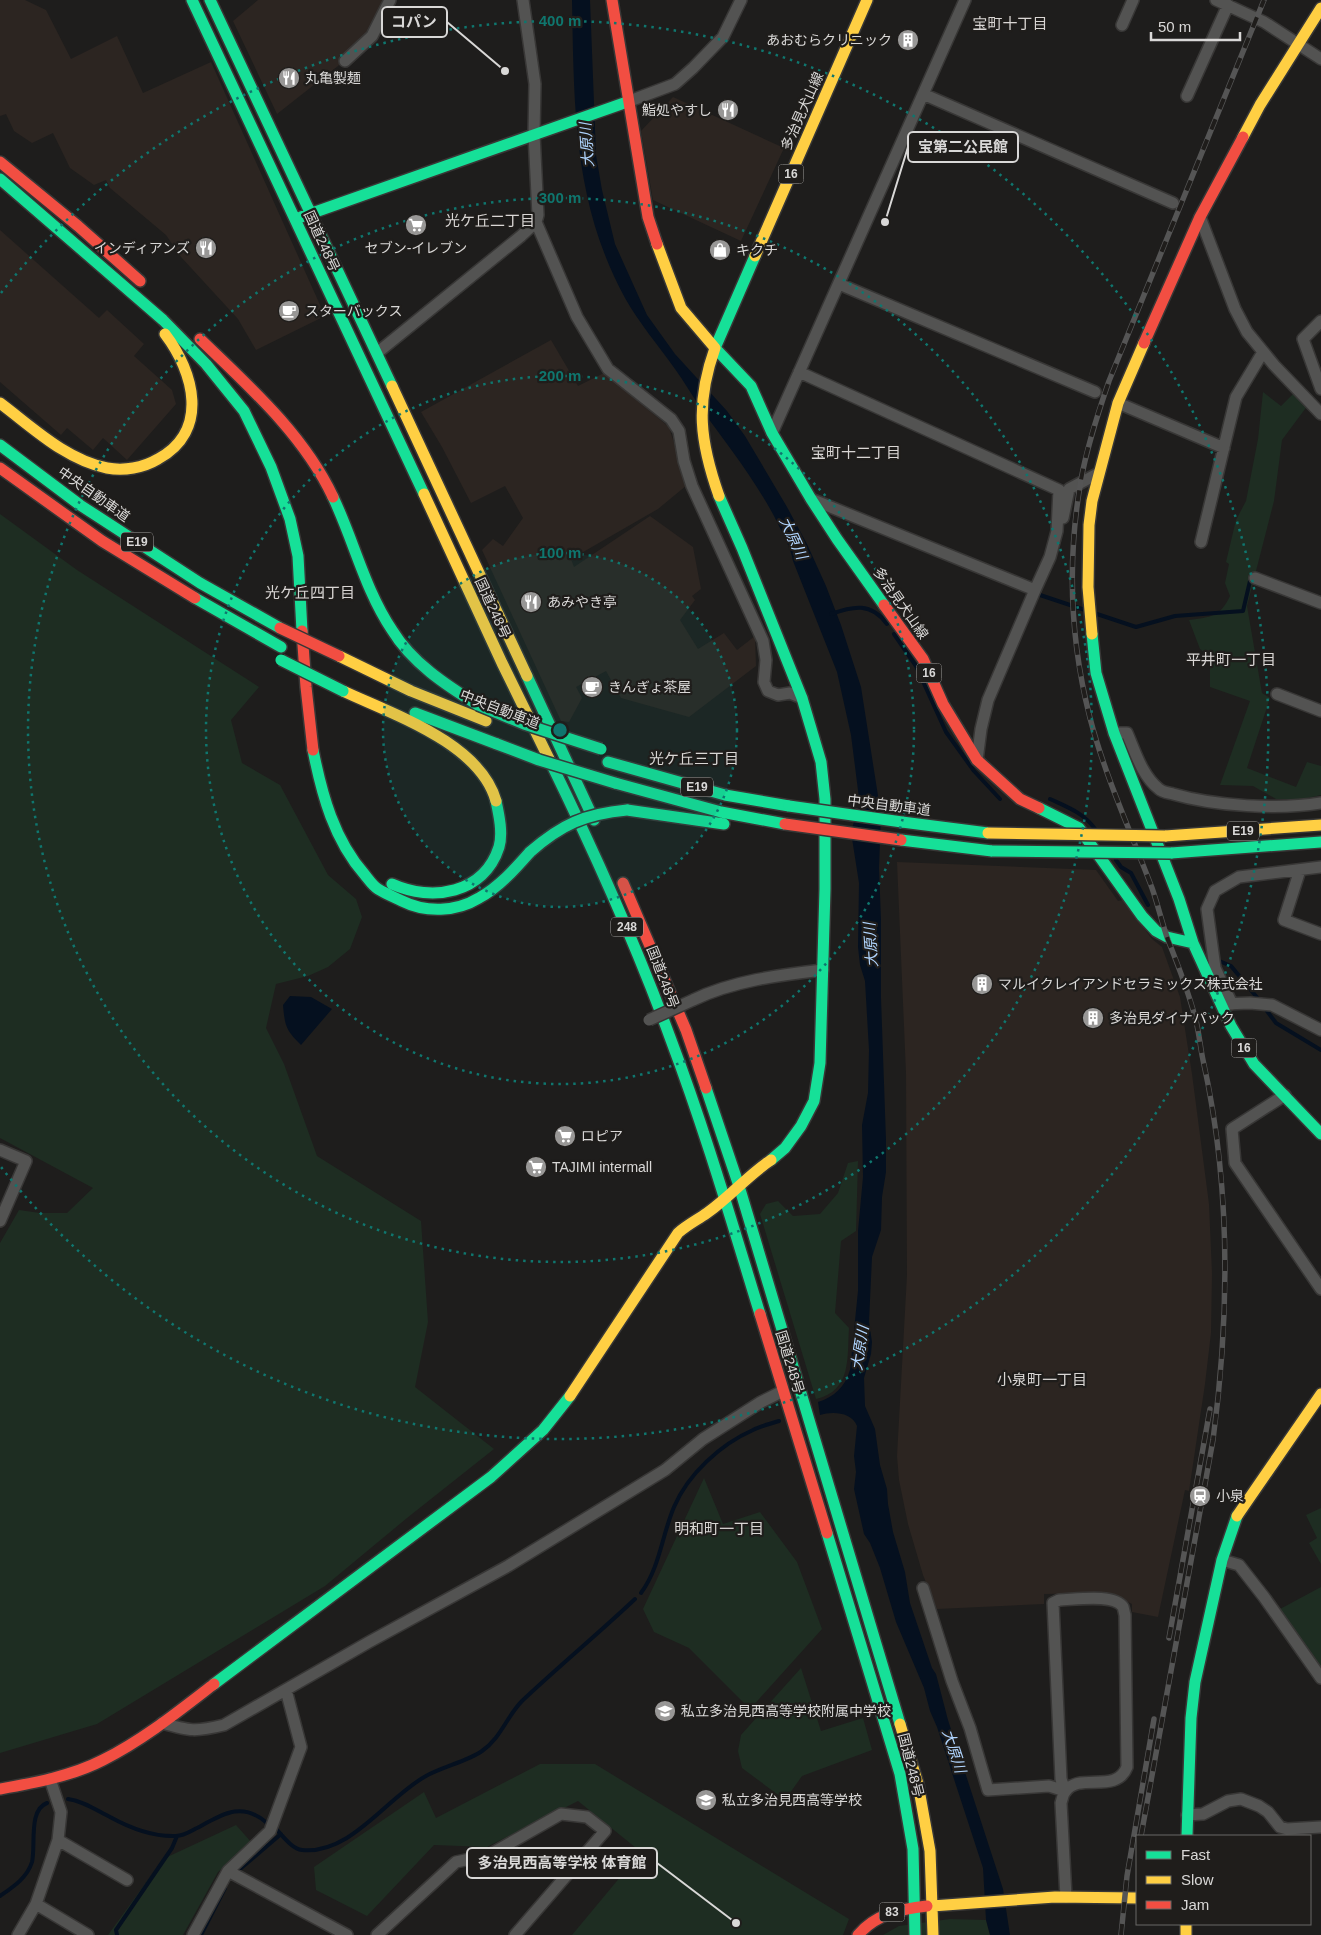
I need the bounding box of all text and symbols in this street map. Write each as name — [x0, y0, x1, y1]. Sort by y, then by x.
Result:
callout: コパン — [382, 7, 447, 37]
scale bar — [1151, 10, 1240, 42]
text: 400 m — [539, 12, 581, 29]
text: コパン — [391, 13, 437, 30]
district label: 宝町十丁目 — [972, 15, 1048, 32]
text: 50 m — [1158, 18, 1191, 35]
building icon: あおむらクリニック — [896, 28, 920, 52]
place label: あおむらクリニック — [766, 32, 892, 48]
restaurant icon: 丸亀製麺 — [277, 66, 301, 90]
street label: 多治見犬山線 — [778, 69, 826, 153]
place label: 丸亀製麺 — [305, 70, 361, 86]
restaurant icon: 鮨処やすし — [716, 98, 740, 122]
place label: 鮨処やすし — [642, 102, 712, 118]
water label: 大原川 — [576, 120, 597, 168]
callout: 宝第二公民館 — [908, 132, 1018, 162]
text: 宝第二公民館 — [918, 138, 1008, 155]
road number: 16 — [778, 164, 804, 183]
text: 300 m — [539, 189, 581, 206]
street label: 国道248号 — [301, 208, 343, 274]
district label: 光ケ丘二丁目 — [445, 212, 535, 229]
supermarket icon: セブン-イレブン — [404, 213, 428, 237]
restaurant icon: インディアンズ — [194, 236, 218, 260]
shop icon: キクチ — [708, 238, 732, 262]
place label: インディアンズ — [94, 240, 190, 256]
place label: セブン-イレブン — [365, 240, 467, 256]
place label: キクチ — [736, 242, 778, 258]
cafe icon: スターバックス — [277, 299, 301, 323]
place label: スターバックス — [305, 303, 402, 319]
text: 200 m — [539, 367, 581, 384]
district label: 宝町十二丁目 — [811, 444, 901, 461]
street label: 中央自動車道 — [55, 463, 133, 525]
water label: 大原川 — [776, 514, 812, 564]
road number: E19 — [121, 532, 153, 552]
text: 100 m — [539, 544, 581, 561]
street label: 多治見犬山線 — [870, 564, 932, 642]
street label: 国道248号 — [472, 575, 514, 641]
district label: 光ケ丘四丁目 — [265, 584, 355, 601]
restaurant icon: あみやき亭 — [519, 590, 543, 614]
place label: あみやき亭 — [547, 594, 617, 610]
district label: 平井町一丁目 — [1186, 651, 1276, 668]
road number: 16 — [916, 664, 942, 682]
cafe icon: きんぎょ茶屋 — [580, 675, 604, 699]
place label: きんぎょ茶屋 — [608, 679, 691, 695]
street label: 中央自動車道 — [458, 686, 542, 732]
centre of rings — [551, 721, 569, 739]
district label: 光ケ丘三丁目 — [649, 750, 739, 767]
road number: E19 — [681, 778, 713, 796]
street label: 中央自動車道 — [846, 792, 932, 818]
road number: E19 — [1227, 821, 1259, 840]
road number: 248 — [611, 918, 643, 936]
water label: 大原川 — [860, 920, 881, 968]
street label: 国道248号 — [644, 944, 682, 1010]
building icon: マルイクレイアンドセラミックス株式会社 — [970, 972, 994, 996]
place label: マルイクレイアンドセラミックス株式会社 — [998, 976, 1263, 992]
building icon: 多治見ダイナパック — [1081, 1006, 1105, 1030]
place label: 多治見ダイナパック — [1109, 1010, 1235, 1026]
road number: 16 — [1232, 1038, 1256, 1058]
supermarket icon: ロピア — [553, 1124, 577, 1148]
place label: ロピア — [581, 1128, 623, 1144]
supermarket icon: TAJIMI intermall — [524, 1155, 548, 1179]
place label: TAJIMI intermall — [552, 1159, 652, 1175]
water label: 大原川 — [848, 1322, 872, 1371]
street label: 国道248号 — [773, 1328, 807, 1396]
district label: 小泉町一丁目 — [997, 1371, 1087, 1388]
station icon: 小泉 — [1188, 1484, 1212, 1508]
place label: 小泉 — [1216, 1488, 1244, 1504]
district label: 明和町一丁目 — [674, 1520, 764, 1537]
school or university icon: 私立多治見西高等学校附属中学校 — [653, 1699, 677, 1723]
place label: 私立多治見西高等学校附属中学校 — [681, 1703, 891, 1719]
water label: 大原川 — [939, 1727, 970, 1777]
street label: 国道248号 — [895, 1731, 927, 1799]
school or university icon: 私立多治見西高等学校 — [694, 1788, 718, 1812]
place label: 私立多治見西高等学校 — [722, 1792, 862, 1808]
legend — [1136, 1835, 1311, 1925]
text: Fast — [1181, 1846, 1211, 1863]
callout: 多治見西高等学校 体育館 — [467, 1848, 657, 1878]
text: 多治見西高等学校 体育館 — [477, 1854, 647, 1871]
text: Slow — [1181, 1871, 1214, 1888]
text: Jam — [1181, 1896, 1209, 1913]
road number: 83 — [880, 1902, 904, 1921]

